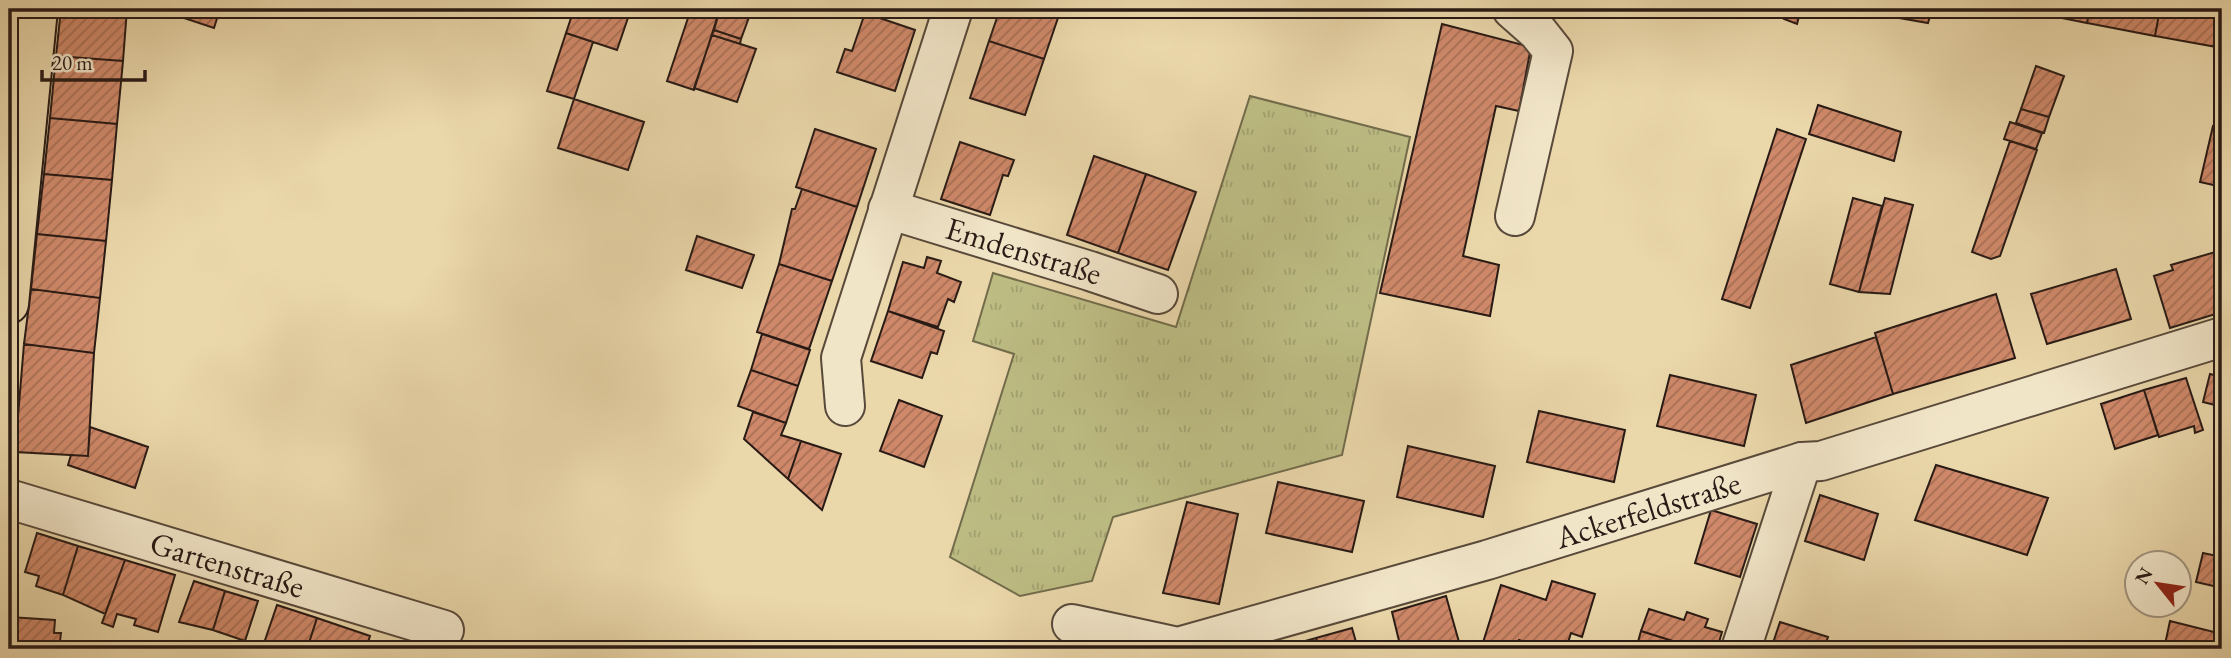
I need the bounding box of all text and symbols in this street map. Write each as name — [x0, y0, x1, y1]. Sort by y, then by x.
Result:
scale bar — [42, 38, 145, 82]
text: 20 m — [52, 49, 93, 76]
street label: Emdenstraße — [941, 207, 1107, 294]
street label: Ackerfeldstraße — [1549, 461, 1746, 559]
street label: Gartenstraße — [145, 522, 309, 608]
north arrow — [2122, 550, 2192, 620]
text: N — [2129, 562, 2159, 589]

